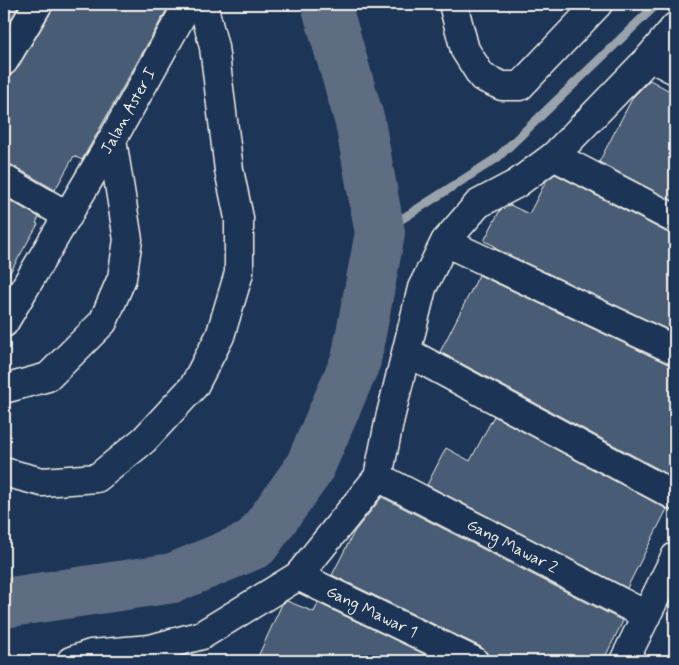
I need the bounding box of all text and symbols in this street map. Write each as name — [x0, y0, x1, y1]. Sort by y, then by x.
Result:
street label: Jalan Aster I — [96, 64, 161, 158]
street label: Gang Mawar 2 — [463, 514, 561, 578]
street label: Gang Mawar 1 — [323, 581, 421, 643]

